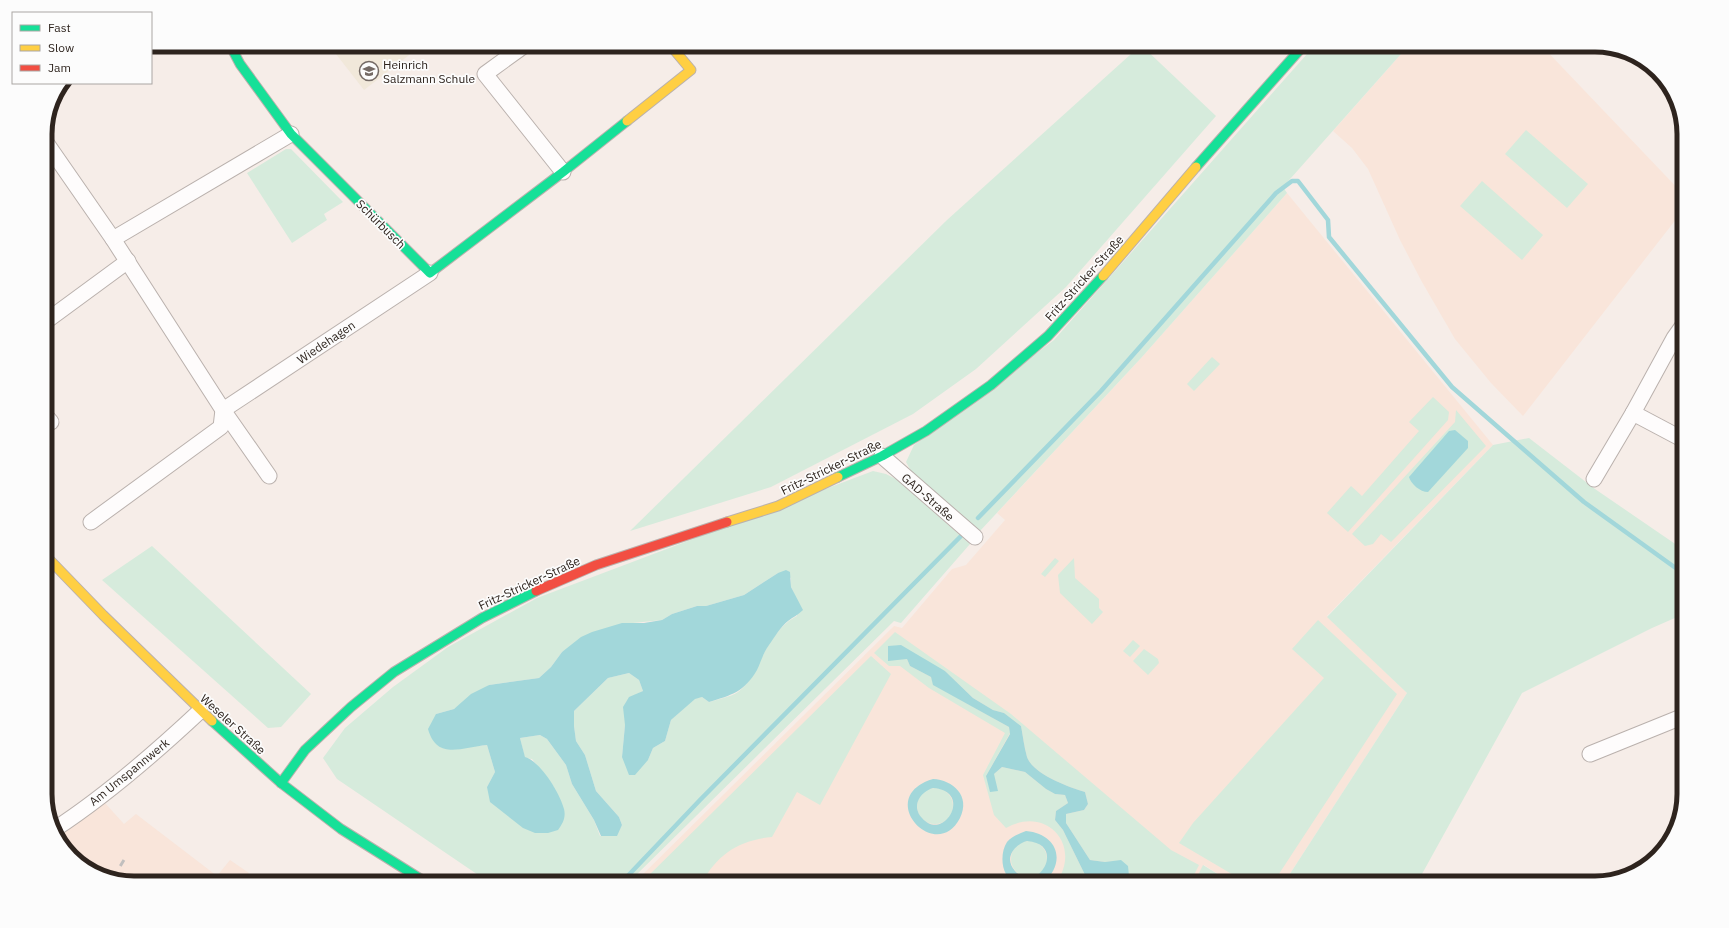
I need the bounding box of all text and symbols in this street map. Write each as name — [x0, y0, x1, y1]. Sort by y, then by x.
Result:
legend — [12, 12, 152, 84]
text: Fast — [48, 20, 71, 35]
text: Slow — [48, 40, 74, 55]
place label: Heinrich Salzmann Schule — [383, 57, 475, 86]
text: Jam — [48, 60, 71, 75]
school or university icon: Heinrich Salzmann Schule — [358, 60, 380, 82]
street label: Schürbusch — [353, 196, 409, 252]
street label: Fritz-Stricker-Straße — [1042, 232, 1127, 324]
street label: Wiedehagen — [294, 317, 358, 367]
street label: Fritz-Stricker-Straße — [778, 436, 884, 498]
street label: GAD-Straße — [899, 470, 958, 524]
street label: Fritz-Stricker-Straße — [476, 553, 582, 613]
street label: Weseler Straße — [197, 691, 269, 758]
street label: Am Umspannwerk — [86, 735, 173, 809]

